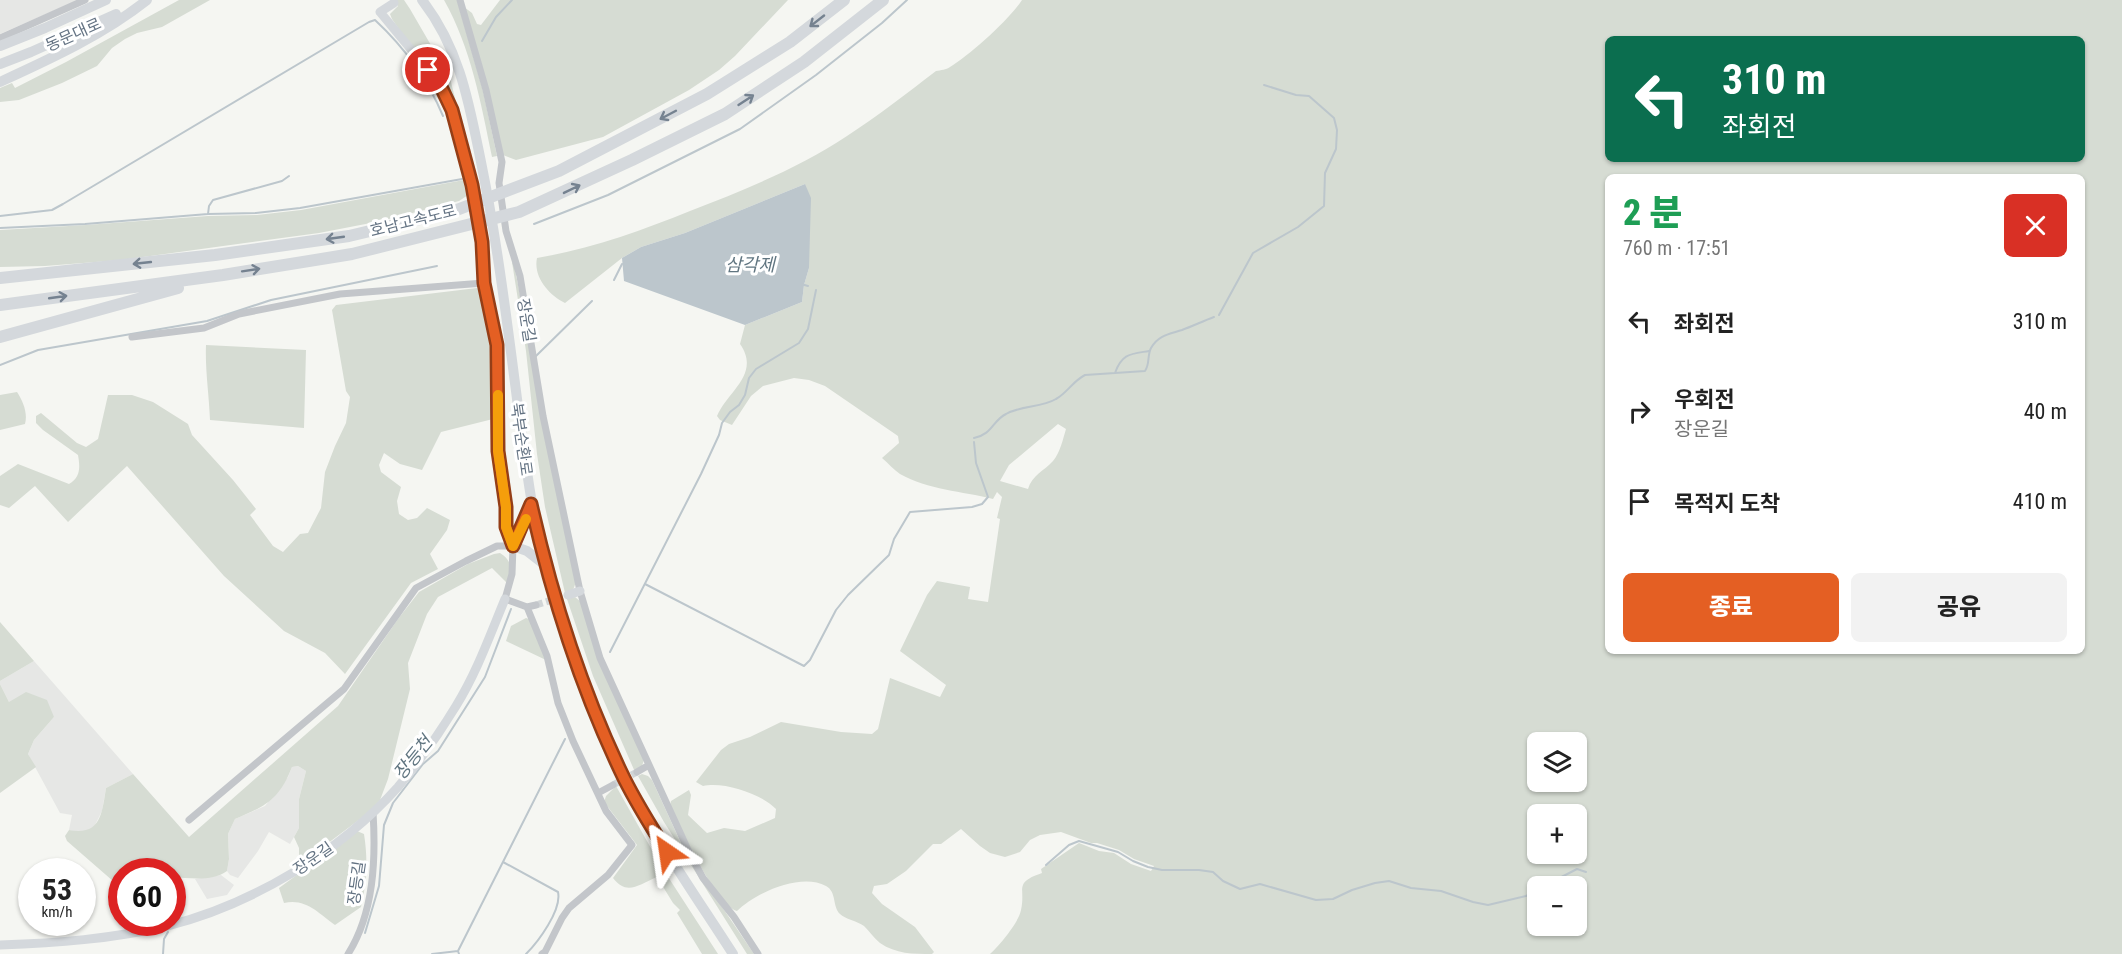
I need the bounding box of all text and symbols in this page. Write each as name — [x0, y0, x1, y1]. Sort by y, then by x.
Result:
street label: 동문대로 — [42, 14, 104, 55]
one-way arrow — [809, 14, 825, 27]
pin — [402, 44, 453, 95]
icon: arrive — [411, 53, 444, 86]
text: 310 m — [1722, 55, 1827, 104]
icon: left — [1623, 60, 1701, 138]
one-way arrow — [737, 94, 754, 106]
one-way arrow — [659, 110, 677, 121]
text: 좌회전 — [1722, 111, 1797, 143]
one-way arrow — [563, 182, 581, 194]
text: 2 분 — [1623, 192, 1683, 234]
button: close — [2004, 194, 2067, 257]
street label: 호남고속도로 — [368, 201, 459, 240]
one-way arrow — [326, 232, 346, 243]
text: 760 m · 17:51 — [1623, 236, 1730, 260]
water label: 삼각제 — [725, 254, 777, 275]
one-way arrow — [132, 258, 152, 269]
one-way arrow — [241, 265, 260, 276]
one-way arrow — [48, 292, 67, 303]
street label: 장운길 — [514, 297, 539, 343]
icon: left — [1623, 305, 1656, 338]
text: 310 m — [2013, 309, 2067, 334]
text: 좌회전 — [1674, 311, 1735, 336]
text: 우회전 — [1674, 387, 1735, 412]
icon: right — [1623, 395, 1656, 428]
text: 40 m — [2024, 399, 2067, 424]
street label: 북부순환로 — [507, 401, 536, 477]
text: 장운길 — [1674, 417, 1729, 441]
icon: arrive — [1623, 485, 1656, 518]
text: 410 m — [2013, 489, 2067, 514]
text: 목적지 도착 — [1674, 491, 1780, 516]
button: 종료 — [1623, 573, 1839, 642]
button: 공유 — [1851, 573, 2067, 642]
water label: 장등천 — [389, 730, 438, 784]
map controls — [1527, 732, 1587, 936]
button: layers — [1527, 732, 1587, 792]
button: + — [1527, 804, 1587, 864]
position arrow — [635, 820, 699, 884]
street label: 장운길 — [290, 838, 337, 879]
speed limit sign: 60 — [108, 858, 186, 936]
street label: 장등길 — [344, 860, 369, 906]
text: 53 — [42, 872, 72, 907]
button: − — [1527, 876, 1587, 936]
text: km/h — [42, 903, 72, 921]

